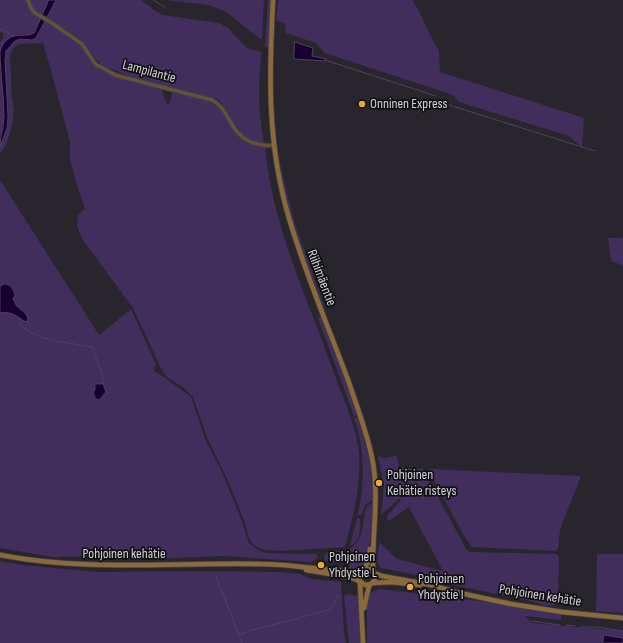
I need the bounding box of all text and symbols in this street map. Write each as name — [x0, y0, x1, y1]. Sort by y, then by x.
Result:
street label: Lampilantie — [120, 57, 178, 87]
place label: Onninen Express — [370, 96, 447, 112]
marker: Onninen Express — [357, 99, 367, 109]
street label: Riihimäentie — [303, 248, 339, 308]
place label: Pohjoinen Kehätie risteys — [387, 467, 457, 500]
marker: Pohjoinen Kehätie risteys — [374, 478, 384, 488]
street label: Pohjoinen kehätie — [82, 546, 166, 562]
place label: Pohjoinen Yhdystie L — [329, 549, 377, 582]
marker: Pohjoinen Yhdystie L — [316, 560, 326, 570]
place label: Pohjoinen Yhdystie I — [418, 571, 464, 604]
street label: Pohjoinen kehätie — [498, 581, 582, 611]
marker: Pohjoinen Yhdystie I — [405, 582, 415, 592]

